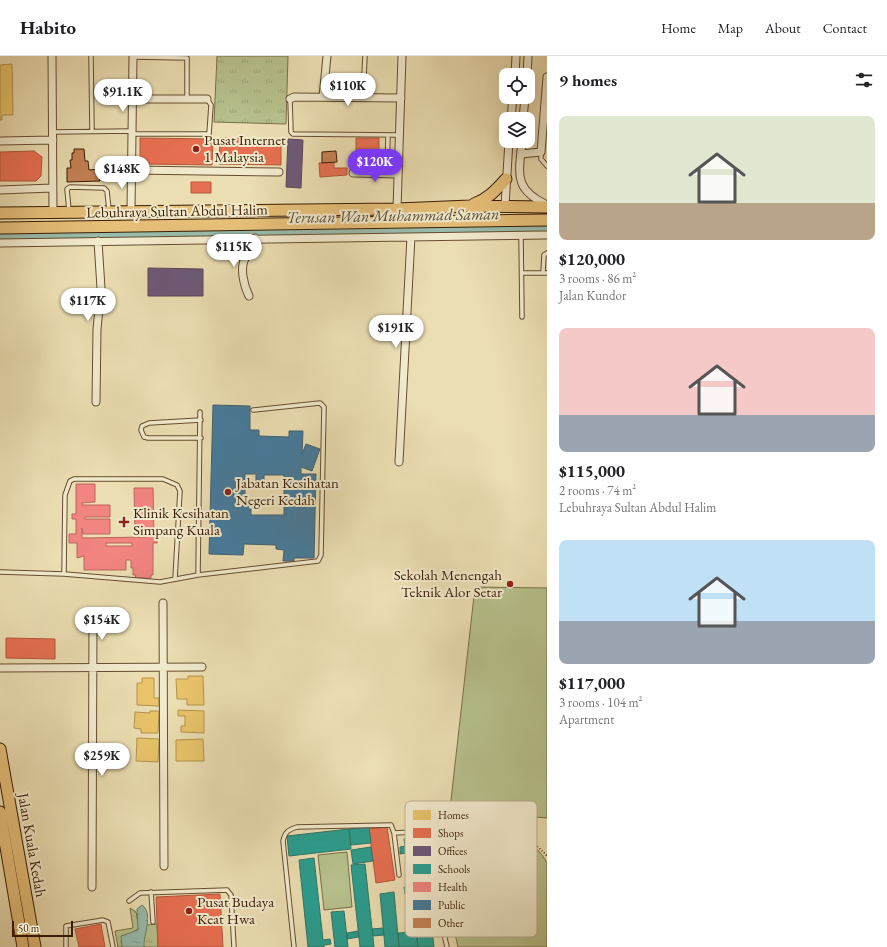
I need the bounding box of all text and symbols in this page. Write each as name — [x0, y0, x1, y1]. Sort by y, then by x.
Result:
text: Habito — [20, 15, 76, 40]
text: Home — [661, 19, 696, 37]
text: Map — [718, 19, 743, 37]
text: About — [765, 19, 801, 37]
text: Contact — [823, 19, 867, 37]
map controls — [499, 68, 535, 148]
button: locate — [499, 68, 535, 104]
text: 9 homes — [559, 69, 617, 91]
icon: filters — [853, 69, 875, 91]
pin: $110K — [320, 73, 376, 107]
text: $110K — [330, 77, 366, 94]
pin: $91.1K — [90, 79, 156, 113]
text: $91.1K — [103, 83, 143, 100]
button: layers — [499, 112, 535, 148]
place label: Pusat Internet 1 Malaysia — [204, 130, 286, 166]
icon: home — [681, 142, 753, 214]
marker: Pusat Internet 1 Malaysia — [191, 144, 201, 154]
pin: $120K — [347, 149, 403, 183]
text: $120K — [357, 153, 393, 170]
pin: $148K — [94, 156, 150, 190]
text: $148K — [104, 160, 140, 177]
street label: Lebuhraya Sultan Abdul Halim — [86, 199, 268, 222]
water label: Terusan Wan Muhammad Saman — [286, 203, 500, 228]
pin: $115K — [206, 234, 262, 268]
text: $115K — [216, 238, 252, 255]
text: $120,000 — [559, 248, 625, 270]
text: 3 rooms · 86 m² — [559, 270, 636, 287]
text: Jalan Kundor — [559, 287, 626, 304]
pin: $117K — [60, 288, 116, 322]
text: $117K — [70, 292, 106, 309]
pin: $191K — [368, 315, 424, 349]
text: $191K — [378, 319, 414, 336]
icon: home — [681, 354, 753, 426]
text: $115,000 — [559, 460, 625, 482]
place label: Jabatan Kesihatan Negeri Kedah — [234, 473, 339, 509]
text: 2 rooms · 74 m² — [559, 482, 636, 499]
marker: Jabatan Kesihatan Negeri Kedah — [223, 487, 233, 497]
text: Lebuhraya Sultan Abdul Halim — [559, 499, 716, 516]
place label: Klinik Kesihatan Simpang Kuala — [133, 503, 229, 539]
marker: Klinik Kesihatan Simpang Kuala — [118, 516, 130, 528]
place label: Sekolah Menengah Teknik Alor Setar — [394, 565, 502, 601]
icon: home — [681, 566, 753, 638]
marker: Sekolah Menengah Teknik Alor Setar — [505, 579, 515, 589]
pin: $154K — [74, 607, 130, 641]
text: $154K — [84, 611, 120, 628]
text: $117,000 — [559, 672, 625, 694]
text: 3 rooms · 104 m² — [559, 694, 643, 711]
text: Apartment — [559, 711, 614, 728]
pin: $259K — [74, 743, 130, 777]
text: $259K — [84, 747, 120, 764]
street label: Jalan Kuala Kedah — [14, 789, 51, 899]
legend — [405, 801, 537, 937]
text: Homes — [438, 808, 469, 822]
text: Shops — [438, 826, 464, 840]
text: Offices — [438, 844, 467, 858]
text: Schools — [438, 862, 471, 876]
text: Health — [438, 880, 468, 894]
place label: Pusat Budaya Keat Hwa — [197, 892, 274, 928]
text: Public — [438, 898, 466, 912]
marker: Pusat Budaya Keat Hwa — [184, 906, 194, 916]
text: Other — [438, 916, 464, 930]
scale bar — [12, 919, 73, 938]
text: 50 m — [18, 921, 39, 935]

